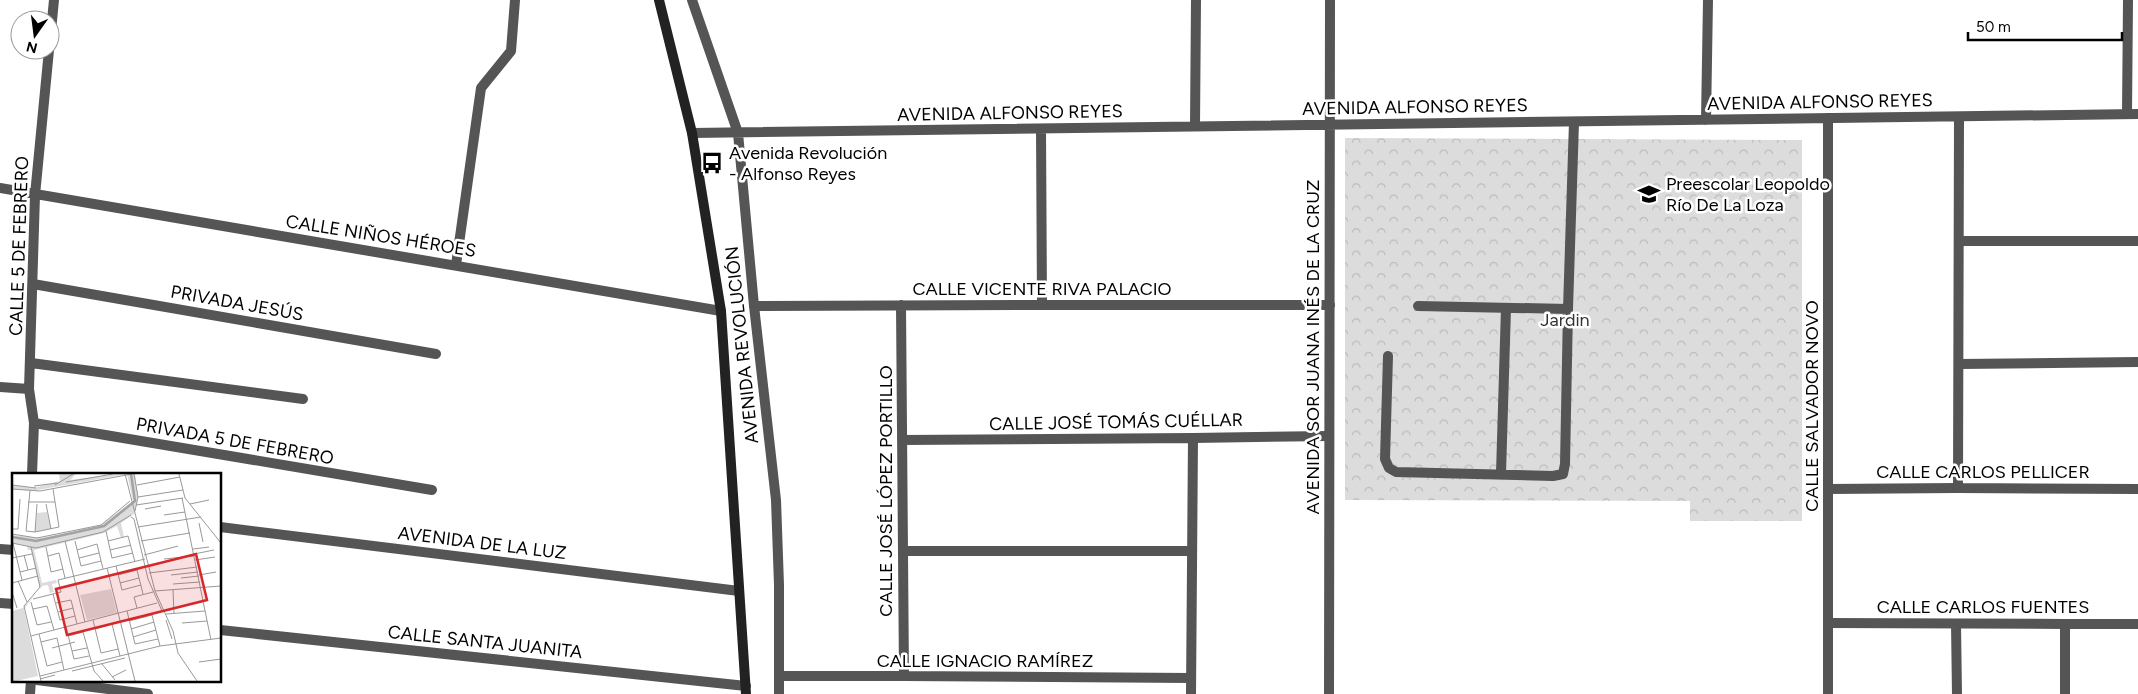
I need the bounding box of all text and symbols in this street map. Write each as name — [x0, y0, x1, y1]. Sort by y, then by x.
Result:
north arrow — [10, 10, 60, 60]
scale bar — [1968, 10, 2122, 42]
text: 50 m — [1976, 18, 2011, 36]
text: N — [25, 38, 39, 57]
street label: AVENIDA ALFONSO REYES — [1707, 89, 1933, 115]
street label: AVENIDA ALFONSO REYES — [1302, 94, 1528, 120]
street label: AVENIDA ALFONSO REYES — [897, 100, 1123, 126]
place label: Avenida Revolución - Alfonso Reyes — [729, 142, 887, 185]
bus stop icon: Avenida Revolución - Alfonso Reyes — [699, 150, 725, 176]
street label: CALLE 5 DE FEBRERO — [5, 156, 33, 336]
place label: Preescolar Leopoldo Río De La Loza — [1666, 173, 1830, 216]
street label: AVENIDA SOR JUANA INÉS DE LA CRUZ — [1302, 180, 1324, 514]
school or university icon: Preescolar Leopoldo Río De La Loza — [1636, 181, 1662, 207]
street label: CALLE NIÑOS HÉROES — [284, 210, 478, 262]
street label: AVENIDA REVOLUCIÓN — [721, 245, 763, 445]
street label: CALLE VICENTE RIVA PALACIO — [912, 278, 1172, 300]
street label: PRIVADA JESÚS — [169, 281, 305, 325]
street label: CALLE SALVADOR NOVO — [1801, 300, 1823, 512]
park label: Jardin — [1540, 309, 1590, 331]
street label: CALLE JOSÉ LÓPEZ PORTILLO — [875, 365, 897, 617]
street label: CALLE JOSÉ TOMÁS CUÉLLAR — [989, 409, 1243, 435]
street label: PRIVADA 5 DE FEBRERO — [134, 413, 336, 469]
street label: CALLE CARLOS PELLICER — [1876, 461, 2090, 483]
inset map — [12, 473, 221, 682]
street label: AVENIDA DE LA LUZ — [397, 522, 567, 564]
street label: CALLE CARLOS FUENTES — [1877, 596, 2089, 618]
street label: CALLE SANTA JUANITA — [387, 621, 583, 663]
street label: CALLE IGNACIO RAMÍREZ — [877, 650, 1093, 672]

